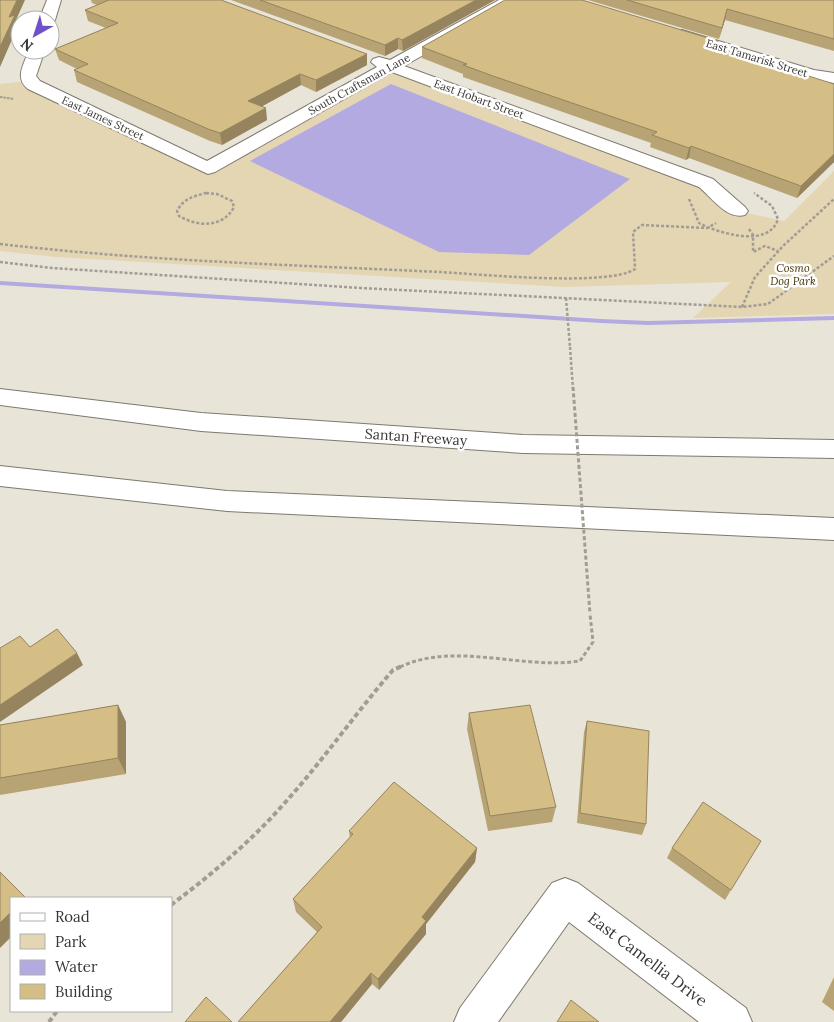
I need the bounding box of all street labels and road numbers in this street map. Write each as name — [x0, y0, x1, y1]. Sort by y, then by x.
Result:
street label: East Tamarisk Street — [704, 36, 810, 80]
street label: South Craftsman Lane — [306, 50, 412, 118]
street label: East Hobart Street — [432, 76, 527, 122]
street label: East James Street — [60, 93, 147, 144]
street label: Santan Freeway — [364, 424, 468, 450]
street label: East Camellia Drive — [584, 908, 712, 1011]

